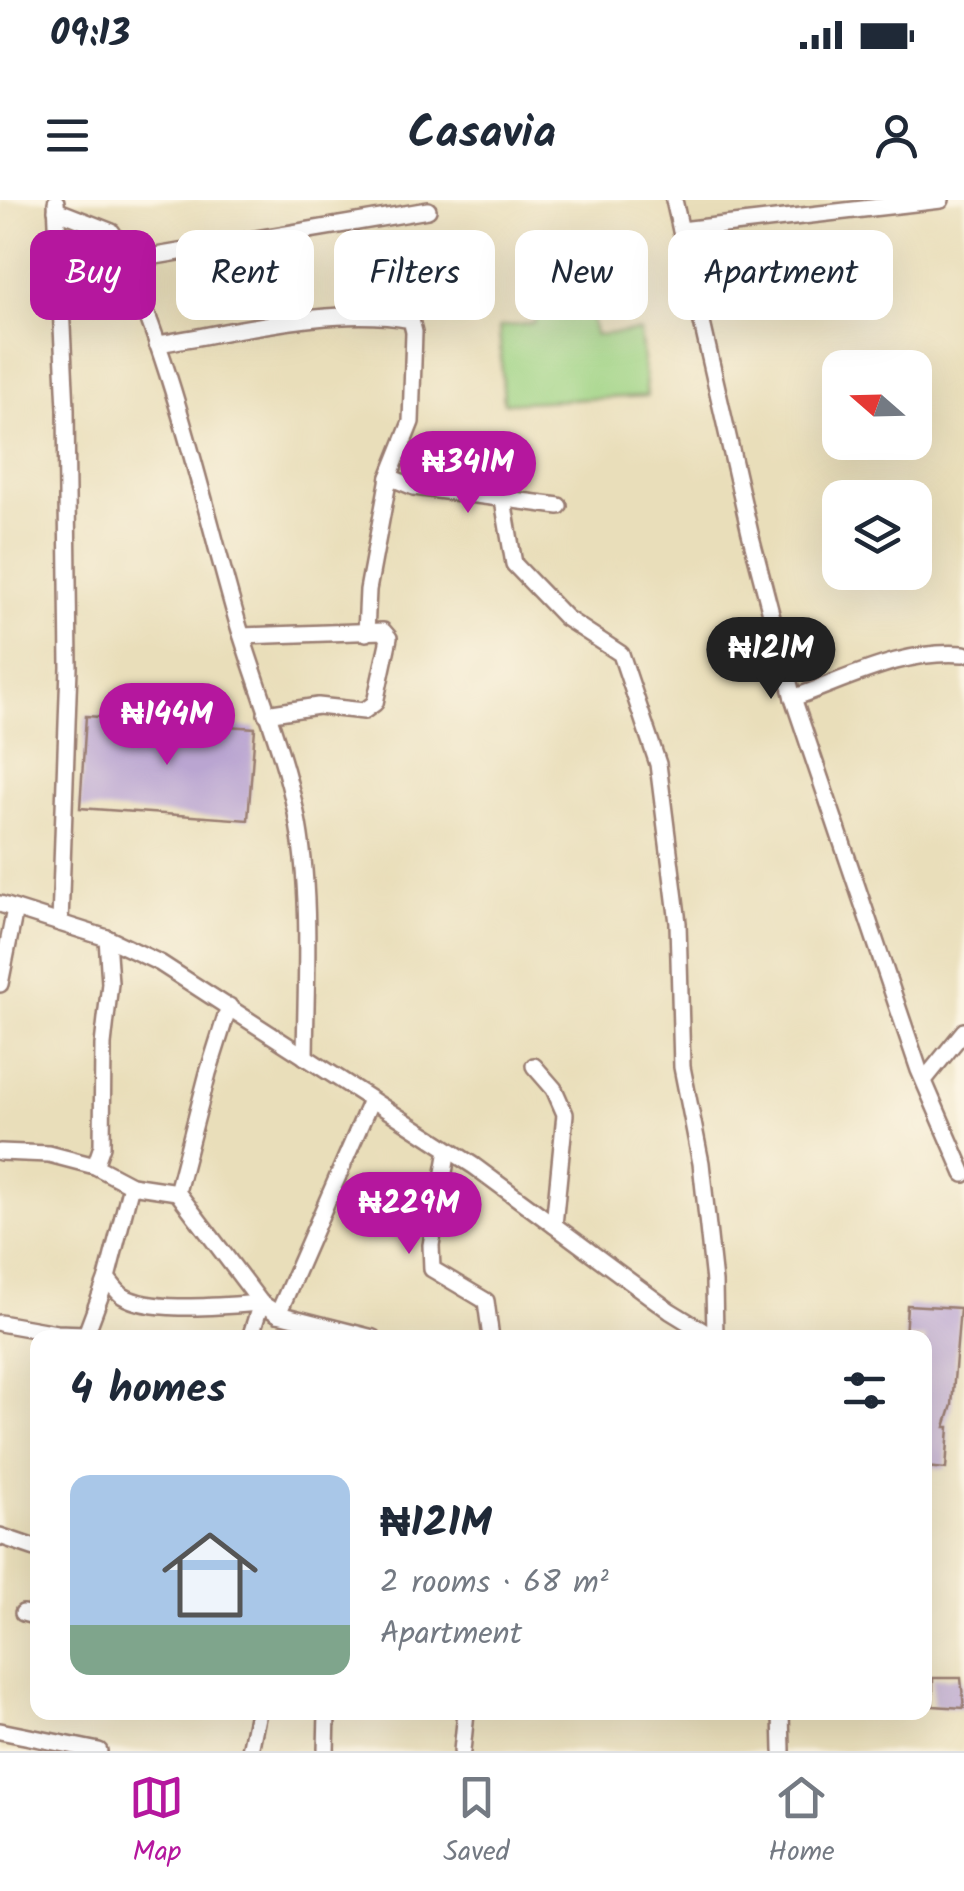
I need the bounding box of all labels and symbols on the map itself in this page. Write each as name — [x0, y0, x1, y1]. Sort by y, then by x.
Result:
north arrow — [822, 350, 932, 460]
pin: ₦341M — [398, 431, 538, 516]
pin: ₦121M — [701, 617, 841, 702]
pin: ₦144M — [97, 683, 237, 768]
pin: ₦229M — [339, 1172, 479, 1257]

